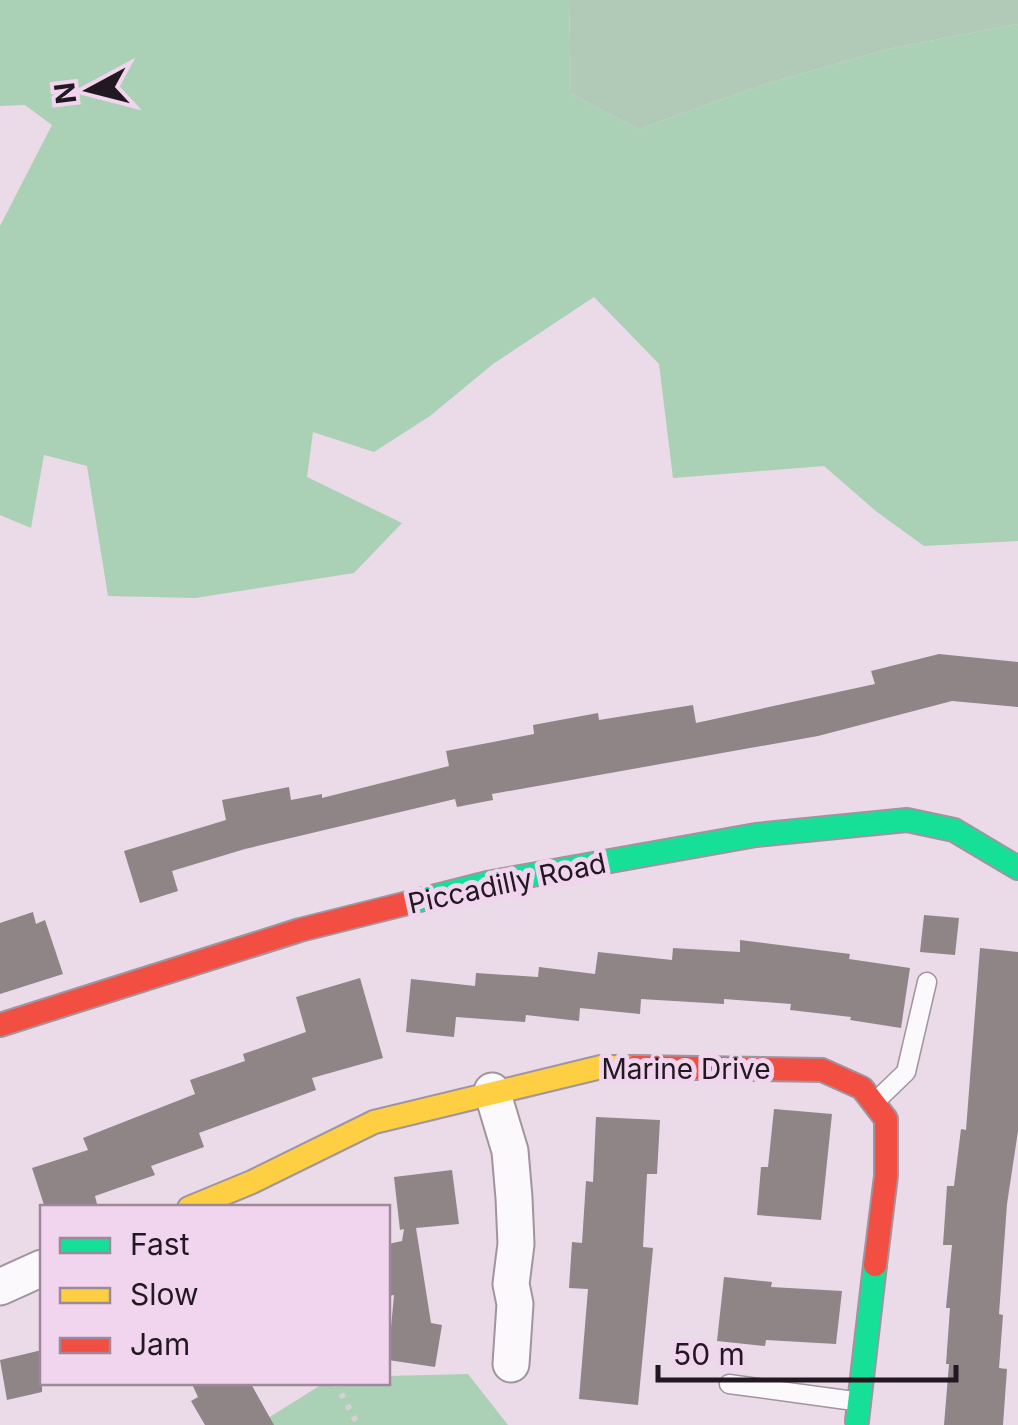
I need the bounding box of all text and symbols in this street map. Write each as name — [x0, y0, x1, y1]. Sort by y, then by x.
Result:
north arrow — [40, 40, 140, 140]
text: N — [47, 80, 83, 106]
street label: Piccadilly Road — [405, 845, 609, 921]
street label: Marine Drive — [602, 1052, 771, 1086]
legend — [40, 1205, 390, 1385]
text: Fast — [130, 1226, 190, 1262]
text: Slow — [130, 1276, 199, 1312]
scale bar — [658, 1320, 956, 1382]
text: Jam — [130, 1326, 190, 1362]
text: 50 m — [673, 1336, 745, 1372]

